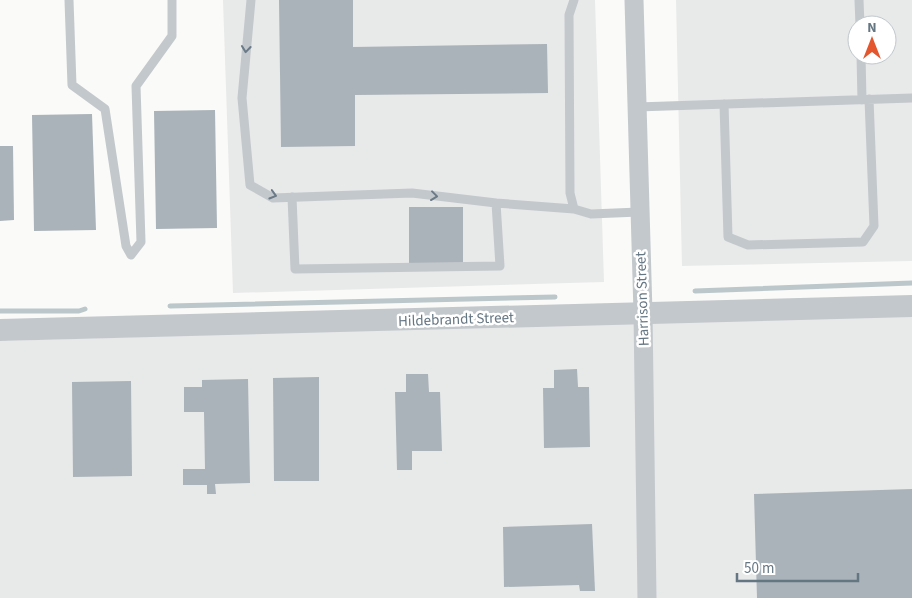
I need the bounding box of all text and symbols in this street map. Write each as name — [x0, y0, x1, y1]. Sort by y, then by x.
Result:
north arrow — [847, 15, 897, 65]
text: N — [867, 18, 877, 38]
one-way arrow — [241, 45, 252, 53]
one-way arrow — [268, 189, 277, 200]
one-way arrow — [431, 190, 439, 201]
street label: Harrison Street — [630, 251, 655, 347]
street label: Hildebrandt Street — [398, 307, 514, 332]
scale bar — [737, 550, 858, 582]
text: 50 m — [744, 558, 774, 579]

